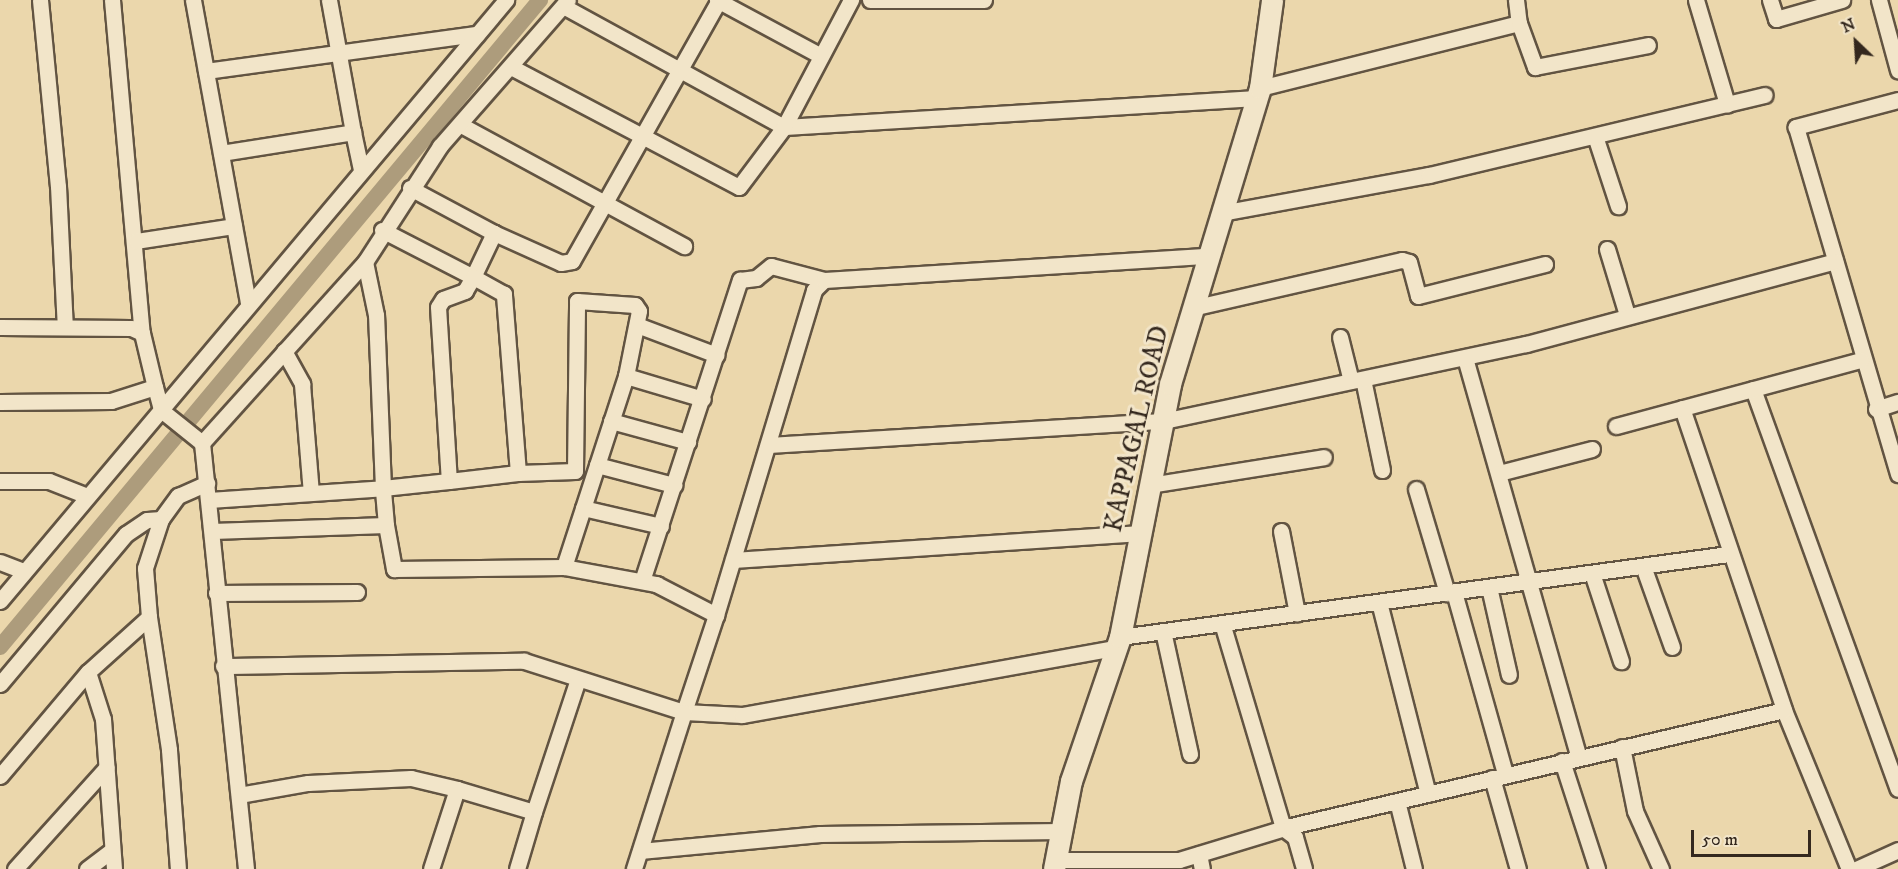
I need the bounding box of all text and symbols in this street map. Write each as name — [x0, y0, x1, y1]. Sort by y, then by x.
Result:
north arrow — [1826, 12, 1886, 72]
text: N — [1838, 14, 1859, 38]
street label: KAPPAGAL ROAD — [1098, 323, 1176, 535]
scale bar — [1694, 818, 1814, 856]
text: 50 m — [1702, 829, 1738, 851]

